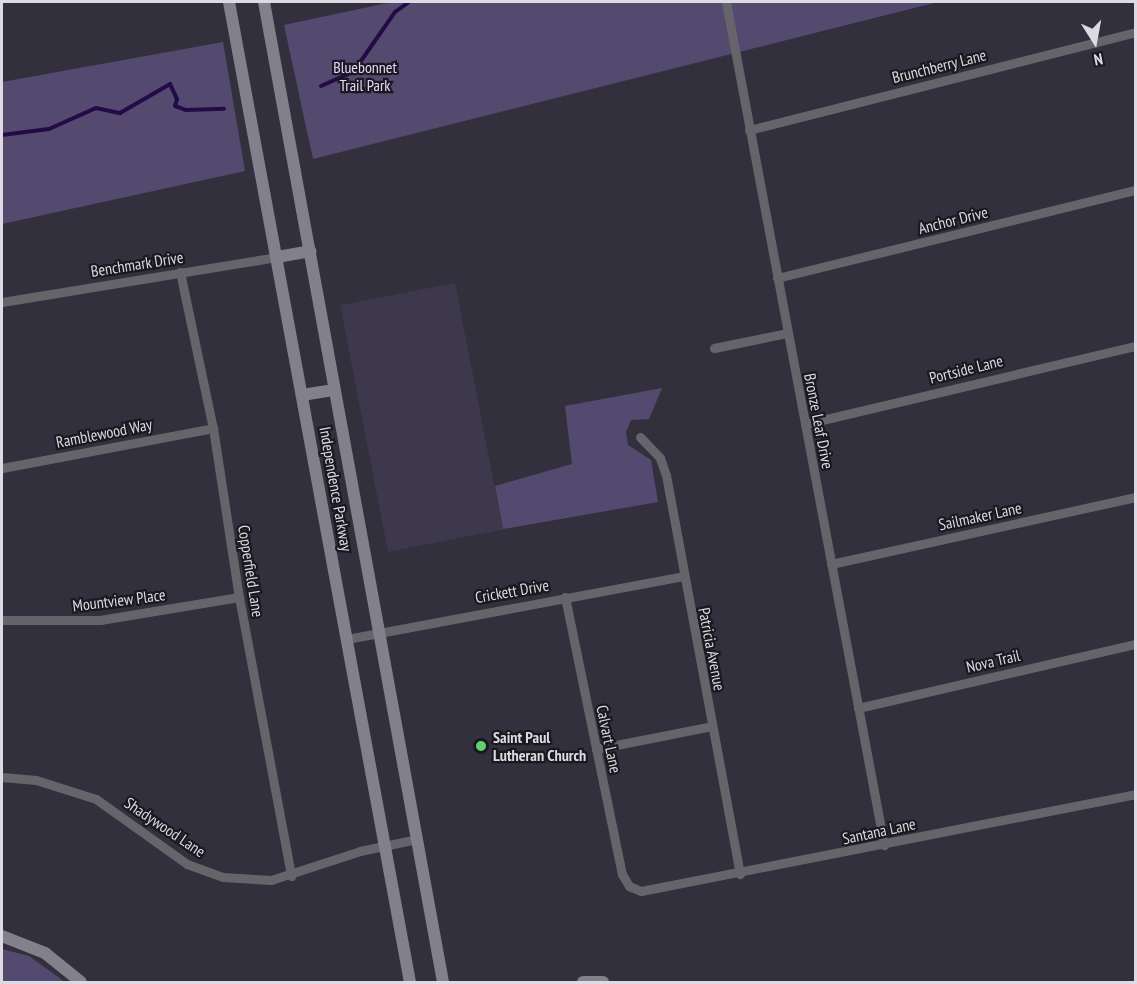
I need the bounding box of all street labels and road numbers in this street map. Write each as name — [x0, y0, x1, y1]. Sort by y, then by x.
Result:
street label: Brunchberry Lane — [890, 45, 988, 87]
street label: Anchor Drive — [916, 202, 990, 238]
street label: Benchmark Drive — [89, 247, 185, 281]
street label: Portside Lane — [927, 351, 1005, 387]
street label: Bronze Leaf Drive — [800, 372, 838, 470]
street label: Ramblewood Way — [54, 414, 154, 452]
street label: Independence Parkway — [316, 425, 356, 553]
street label: Sailmaker Lane — [937, 498, 1023, 534]
street label: Copperfield Lane — [234, 524, 268, 618]
street label: Crickett Drive — [474, 575, 550, 607]
street label: Mountview Place — [71, 585, 167, 615]
street label: Patricia Avenue — [694, 606, 730, 692]
street label: Nova Trail — [964, 645, 1022, 677]
street label: Calvart Lane — [592, 703, 626, 775]
street label: Shadywood Lane — [121, 793, 209, 861]
street label: Santana Lane — [841, 814, 917, 848]

